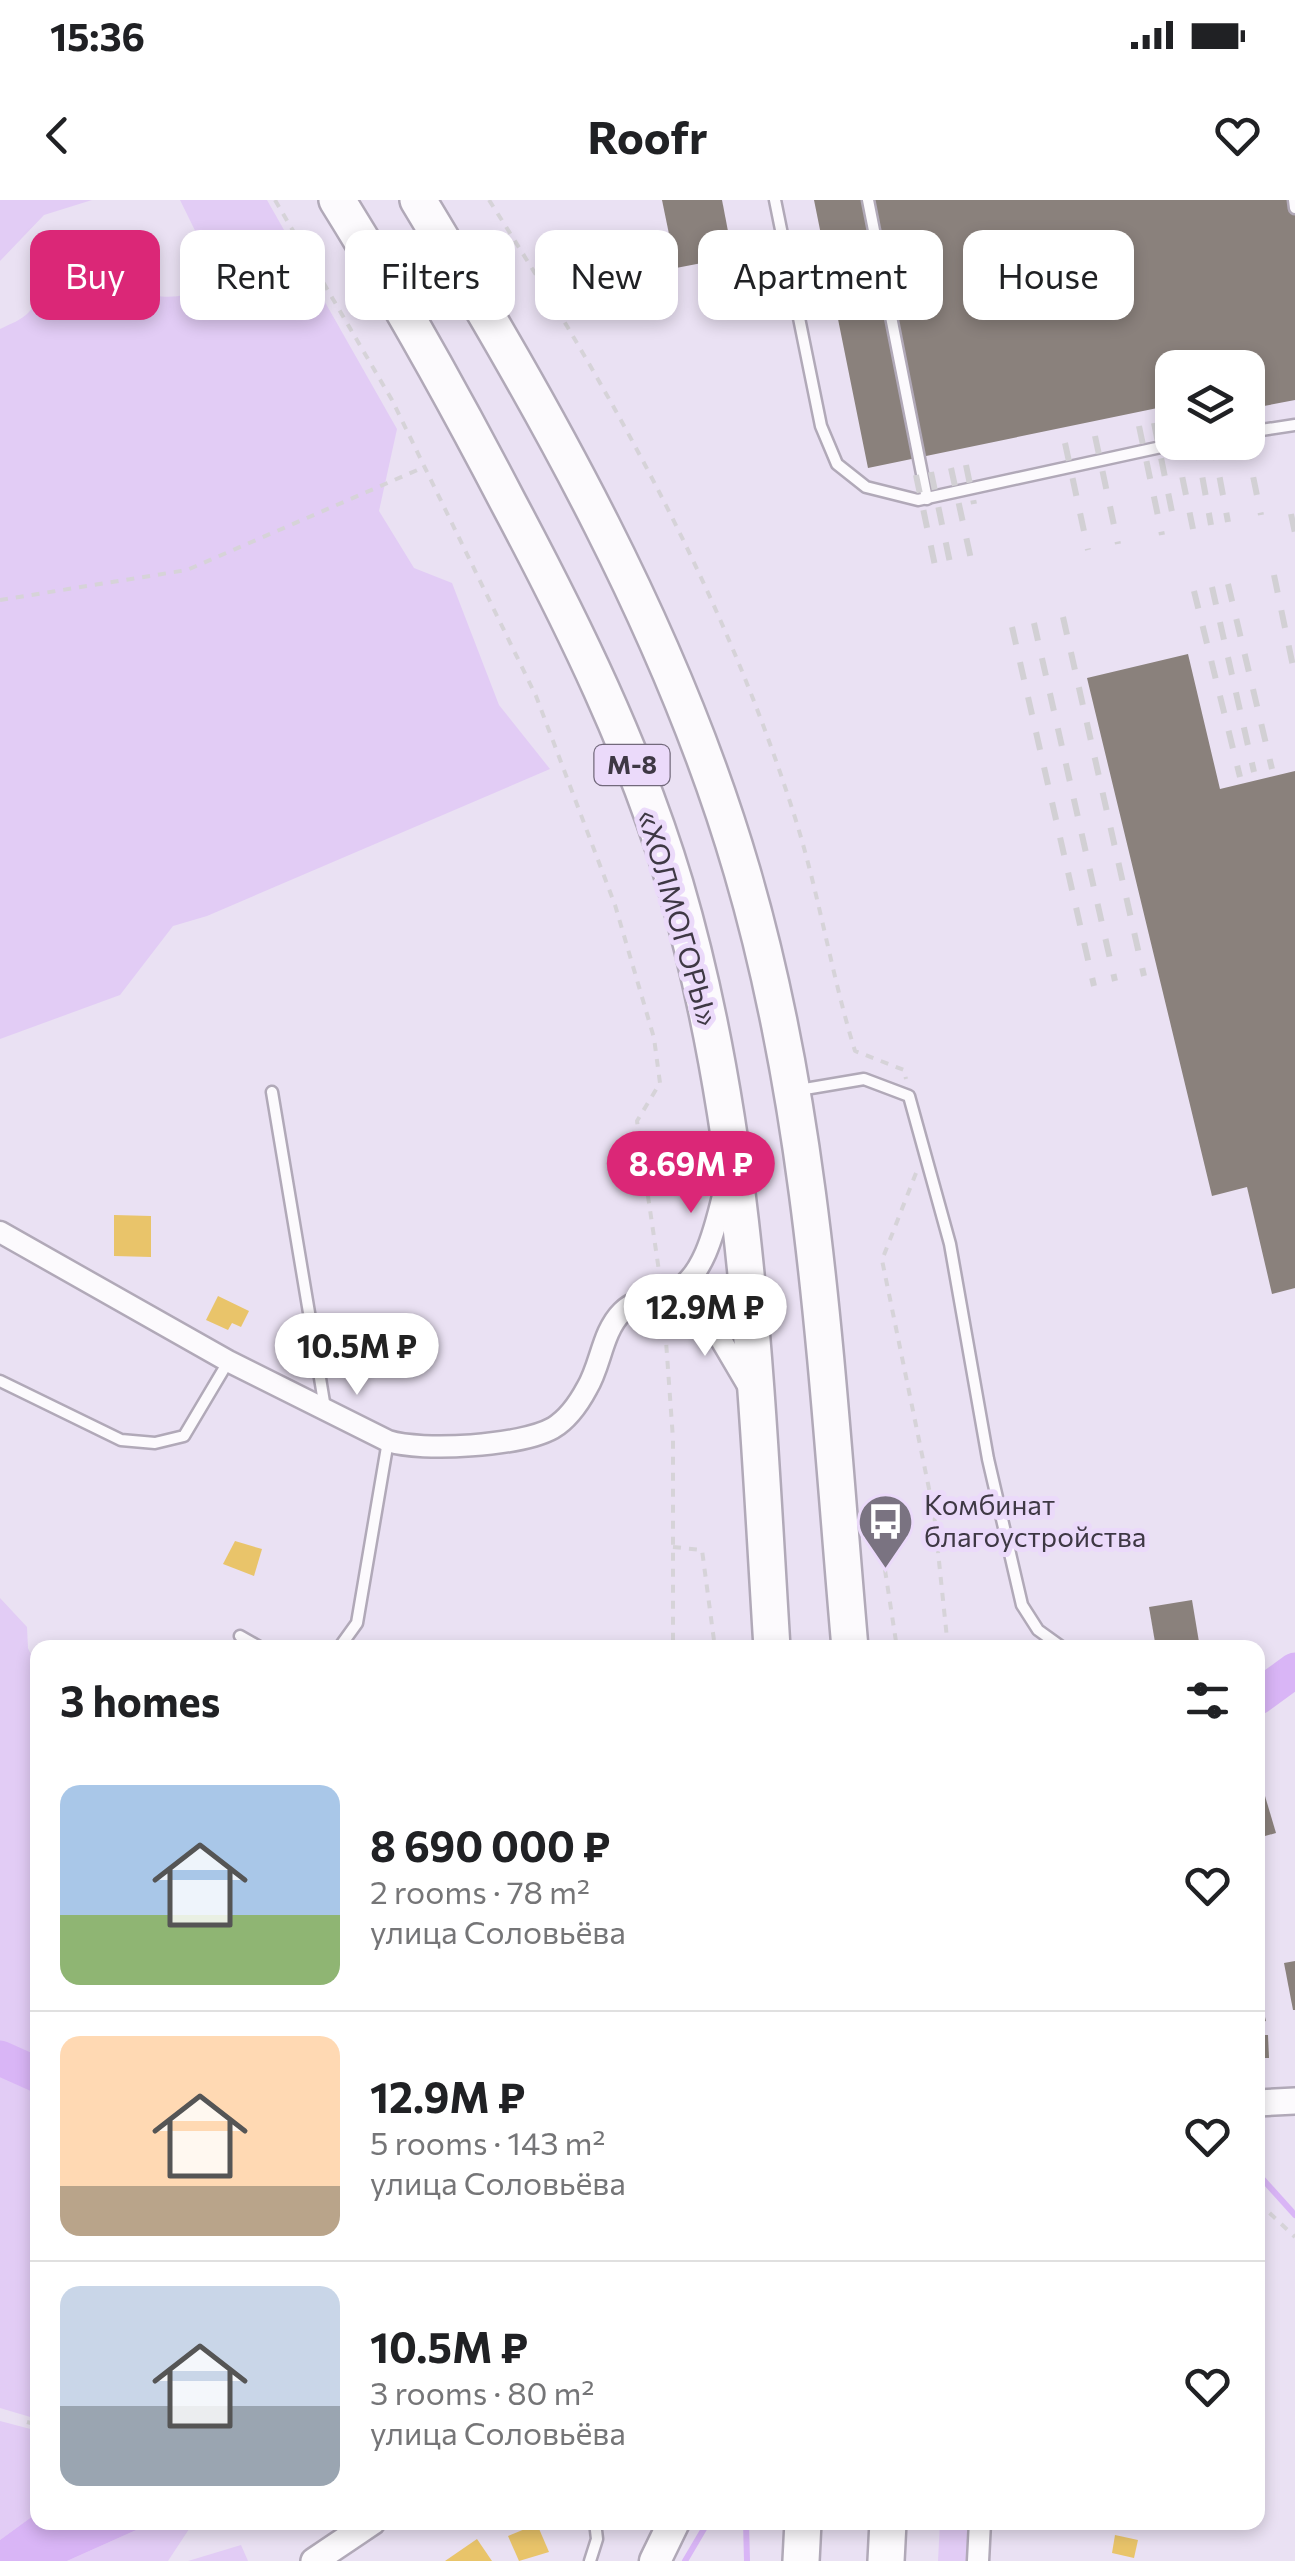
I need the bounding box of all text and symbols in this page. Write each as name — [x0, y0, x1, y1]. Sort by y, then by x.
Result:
text: 15:36 — [50, 12, 145, 59]
icon: back — [30, 108, 85, 163]
text: Roofr — [587, 108, 708, 163]
icon: heart — [1210, 108, 1265, 163]
chip: Buy — [30, 230, 160, 320]
chip: Rent — [180, 230, 325, 320]
chip: Filters — [345, 230, 515, 320]
chip: New — [535, 230, 678, 320]
chip: Apartment — [698, 230, 943, 320]
chip: House — [963, 230, 1134, 320]
map controls — [1155, 350, 1265, 460]
button: layers — [1155, 350, 1265, 460]
road number: М-8 — [594, 745, 670, 785]
street label: «ХОЛМОГОРЫ» — [632, 806, 726, 1030]
pin: 8.69M ₽ — [599, 1131, 783, 1216]
text: 8.69M ₽ — [629, 1143, 753, 1183]
pin: 12.9M ₽ — [613, 1274, 797, 1359]
text: 12.9M ₽ — [646, 1286, 764, 1326]
pin: 10.5M ₽ — [265, 1313, 449, 1398]
text: 10.5M ₽ — [297, 1325, 417, 1365]
place label: Комбинат благоустройства — [924, 1487, 1146, 1553]
bus stop icon: Комбинат благоустройства — [855, 1491, 915, 1570]
icon: filters — [1180, 1673, 1235, 1728]
text: 3 homes — [60, 1674, 220, 1726]
text: 8 690 000 ₽ — [370, 1819, 611, 1871]
icon: home — [140, 1825, 260, 1945]
icon: heart — [1180, 1858, 1235, 1913]
text: 2 rooms · 78 m² — [370, 1871, 590, 1911]
text: улица Соловьёва — [370, 1911, 626, 1951]
text: 12.9M ₽ — [370, 2070, 526, 2122]
icon: home — [140, 2076, 260, 2196]
icon: heart — [1180, 2109, 1235, 2164]
text: 5 rooms · 143 m² — [370, 2122, 605, 2162]
text: улица Соловьёва — [370, 2162, 626, 2202]
text: 10.5M ₽ — [370, 2320, 528, 2372]
icon: home — [140, 2326, 260, 2446]
icon: heart — [1180, 2359, 1235, 2414]
text: 3 rooms · 80 m² — [370, 2372, 594, 2412]
text: улица Соловьёва — [370, 2412, 626, 2452]

